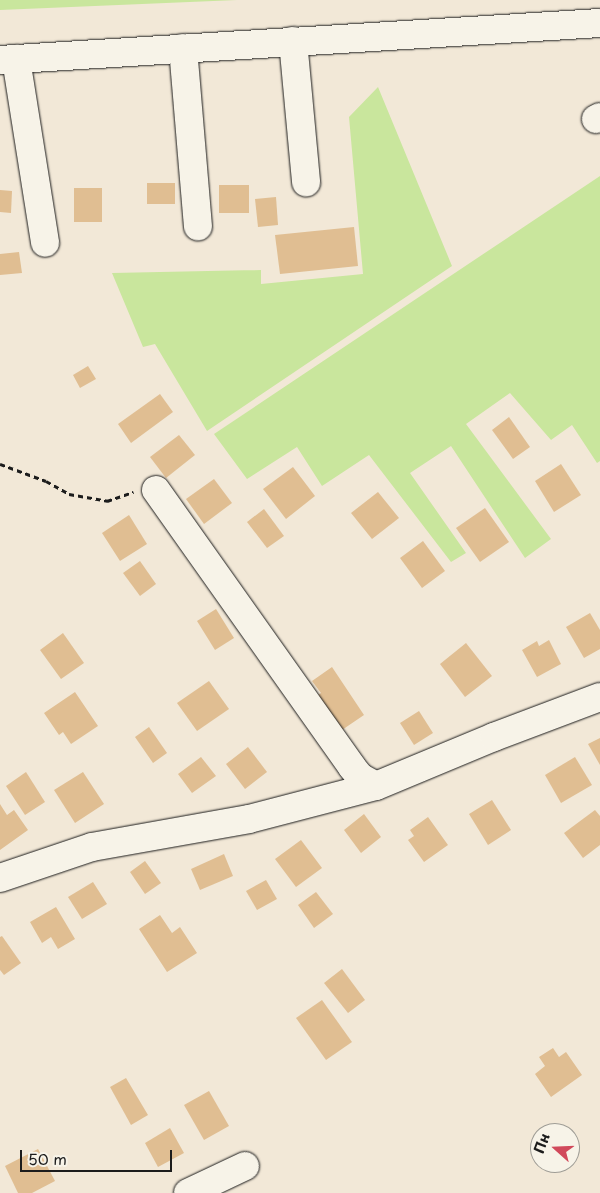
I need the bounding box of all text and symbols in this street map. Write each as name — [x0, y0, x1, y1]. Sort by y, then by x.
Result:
north arrow — [530, 1123, 580, 1173]
text: Пн — [528, 1130, 555, 1156]
scale bar — [22, 1140, 175, 1172]
text: 50 m — [28, 1147, 67, 1170]

